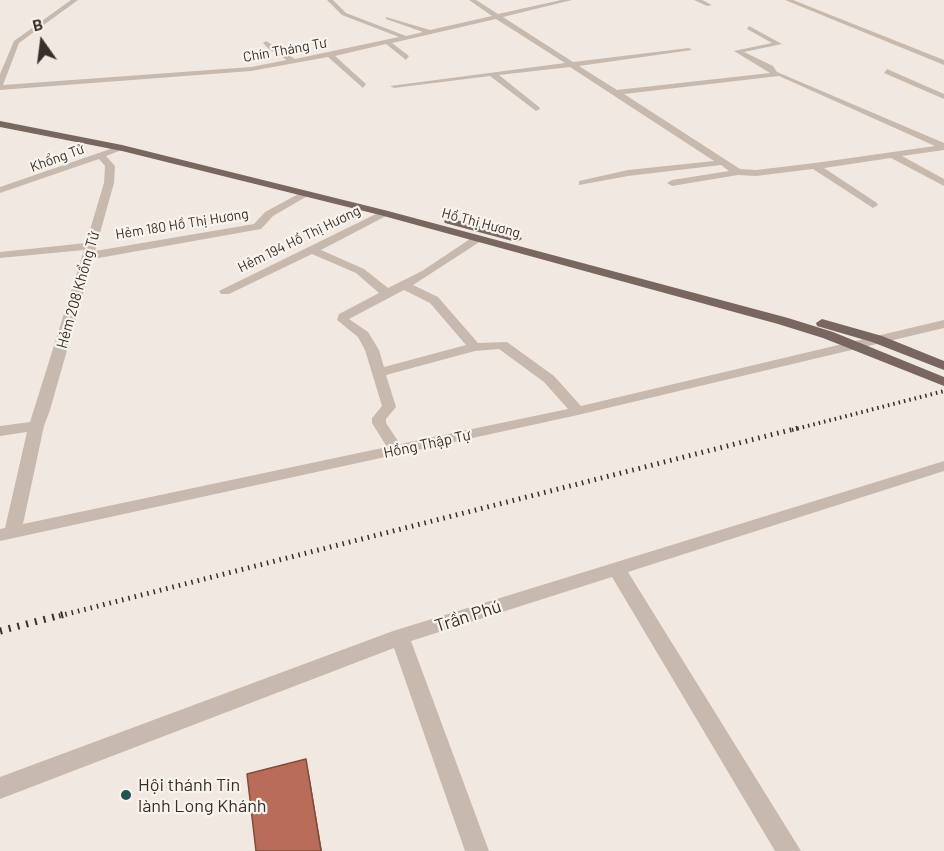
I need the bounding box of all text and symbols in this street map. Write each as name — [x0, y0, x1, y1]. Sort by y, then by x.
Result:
north arrow — [12, 12, 72, 72]
text: B — [30, 14, 45, 34]
street label: Chín Tháng Tư — [242, 34, 328, 66]
street label: Khổng Tử — [28, 140, 86, 176]
street label: Hẻm 194 Hồ Thị Hương — [235, 202, 363, 276]
street label: Hồ Thị Hương — [440, 204, 522, 242]
street label: Hẻm 180 Hồ Thị Hương — [114, 205, 250, 243]
street label: Hẻm 208 Khổng Tử — [53, 229, 103, 351]
street label: Hồng Thập Tự — [382, 426, 472, 462]
street label: Trần Phú — [432, 595, 504, 637]
place label: Hội thánh Tin lành Long Khánh — [138, 774, 267, 816]
marker: Hội thánh Tin lành Long Khánh — [119, 788, 133, 802]

